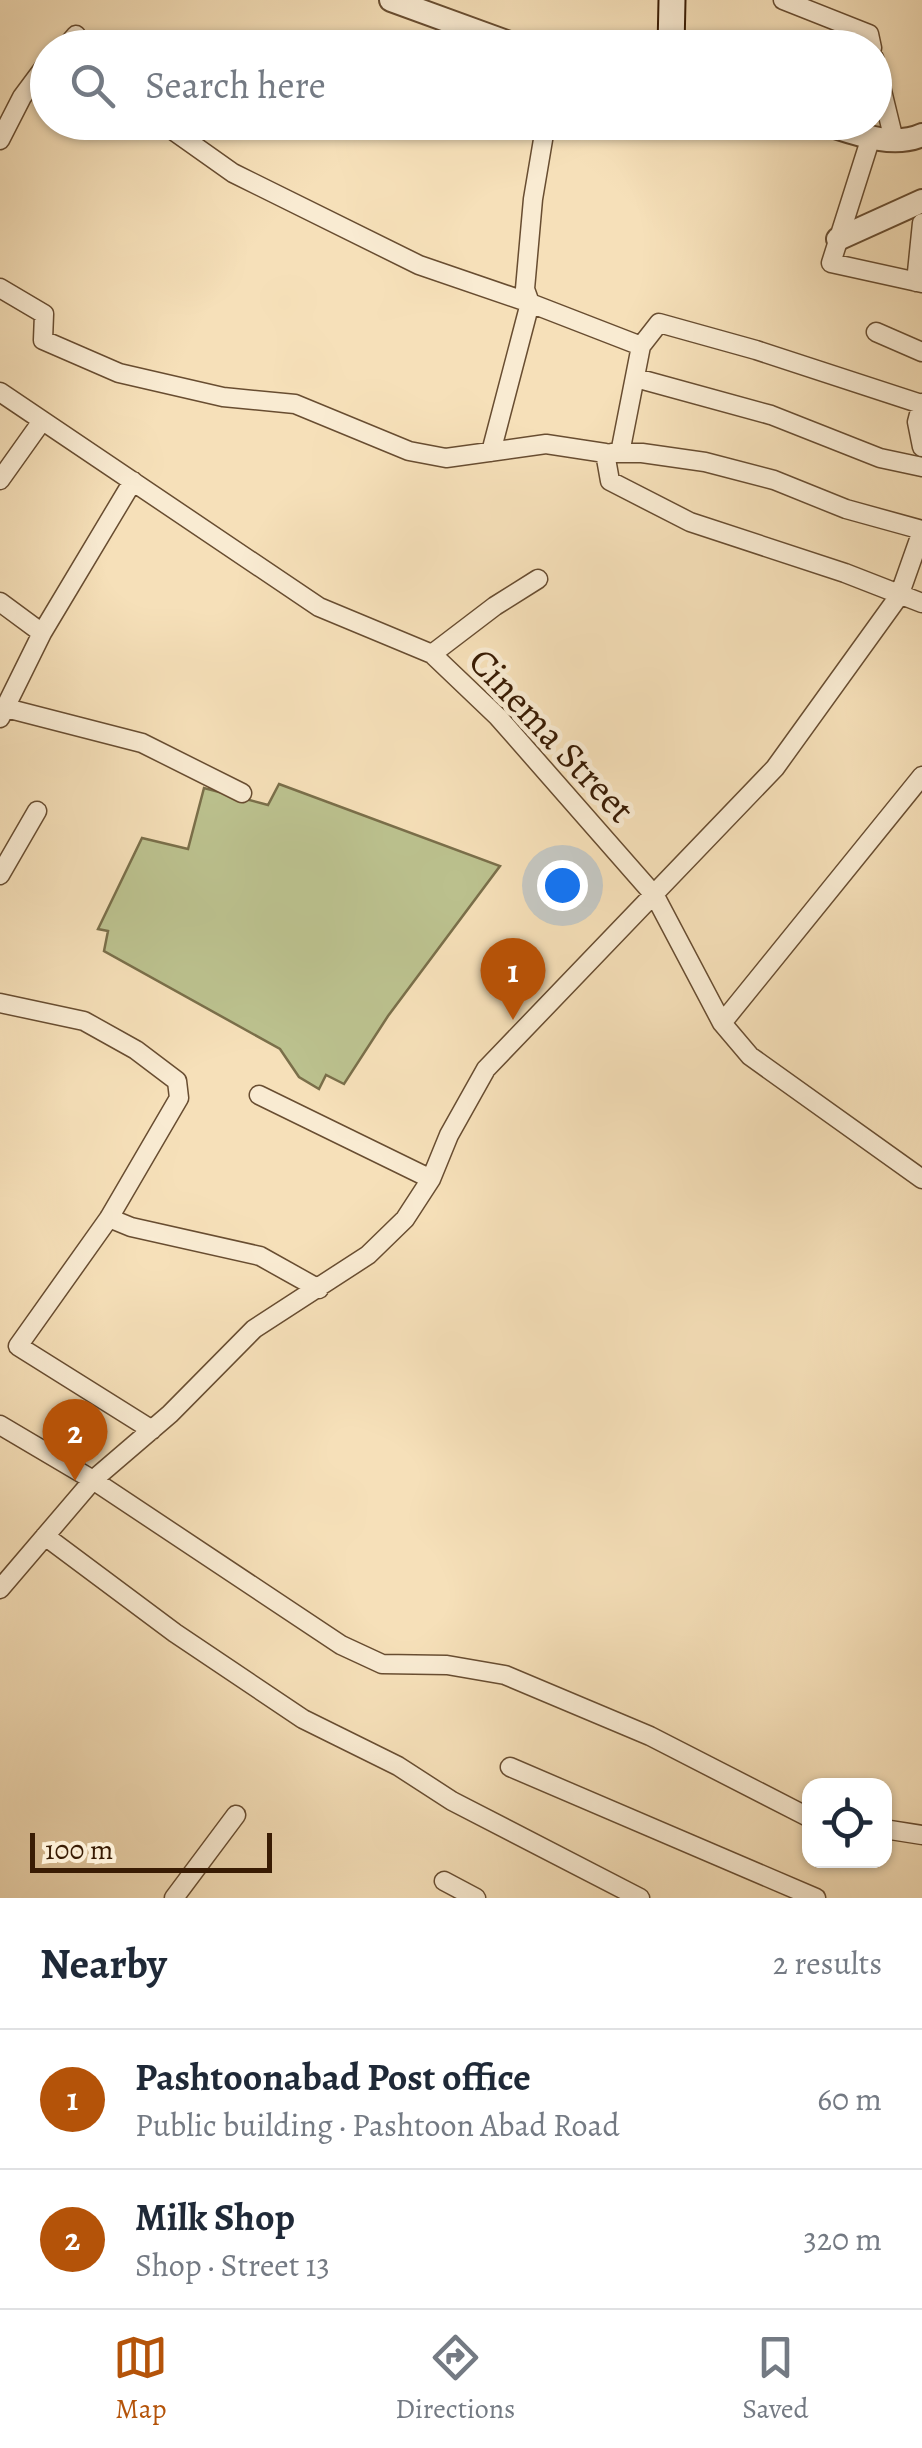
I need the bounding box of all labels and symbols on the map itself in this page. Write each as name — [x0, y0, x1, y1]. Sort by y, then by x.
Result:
street label: Cinema Street — [457, 636, 647, 834]
your location — [537, 860, 588, 911]
pin: 1 — [480, 938, 546, 1020]
pin: 2 — [42, 1398, 108, 1481]
scale bar — [30, 1828, 272, 1872]

